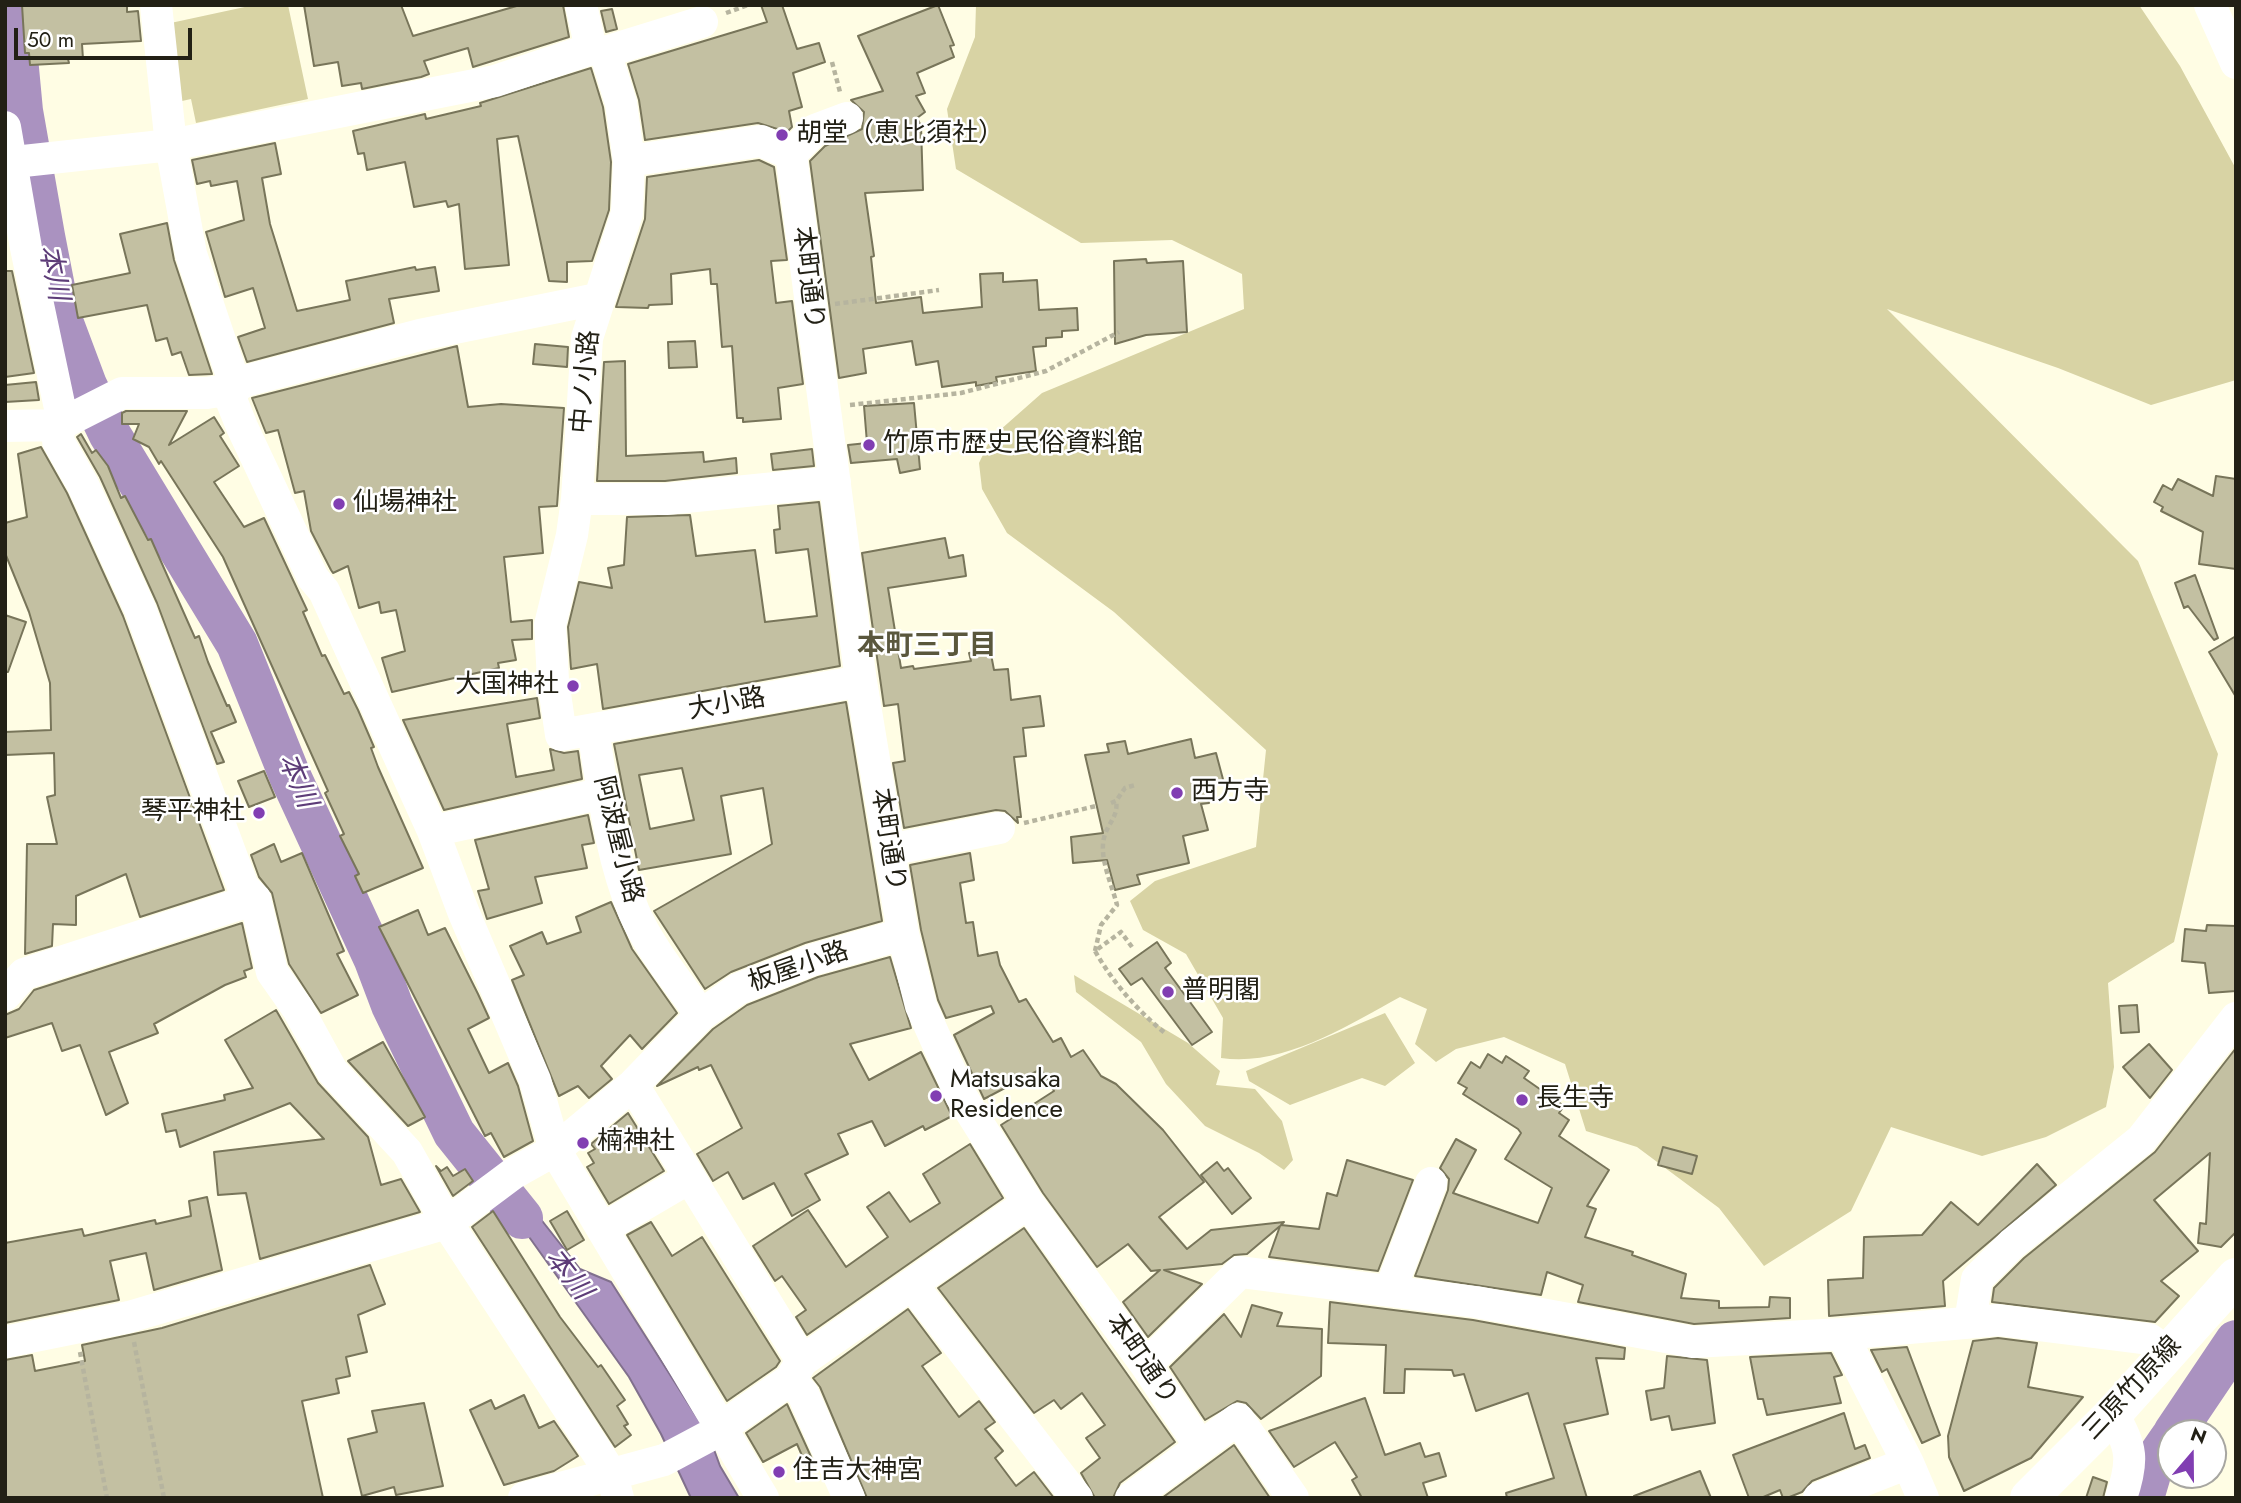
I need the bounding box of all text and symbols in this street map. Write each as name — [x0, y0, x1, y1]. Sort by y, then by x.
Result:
scale bar — [18, 14, 196, 58]
text: 50 m — [27, 25, 74, 55]
place label: 胡堂（恵比須社） — [796, 119, 1004, 151]
marker: 胡堂（恵比須社） — [774, 127, 790, 143]
street label: 本町通り — [785, 224, 829, 332]
water label: 本川 — [30, 242, 74, 304]
street label: 中ノ小路 — [567, 329, 607, 435]
place label: 竹原市歴史民俗資料館 — [883, 429, 1143, 461]
marker: 竹原市歴史民俗資料館 — [861, 437, 877, 453]
place label: 仙場神社 — [353, 488, 457, 520]
marker: 仙場神社 — [331, 496, 347, 512]
district label: 本町三丁目 — [857, 630, 997, 664]
place label: 大国神社 — [455, 670, 559, 702]
marker: 大国神社 — [565, 678, 581, 694]
street label: 大小路 — [686, 683, 768, 727]
water label: 本川 — [270, 749, 322, 813]
street label: 阿波屋小路 — [586, 773, 648, 907]
place label: 西方寺 — [1191, 777, 1269, 809]
marker: 西方寺 — [1169, 785, 1185, 801]
street label: 本町通り — [863, 786, 911, 894]
place label: 琴平神社 — [141, 797, 245, 829]
marker: 琴平神社 — [251, 805, 267, 821]
street label: 板屋小路 — [745, 936, 853, 1000]
place label: 普明閣 — [1182, 976, 1260, 1008]
marker: 普明閣 — [1160, 984, 1176, 1000]
place label: Matsusaka Residence — [950, 1065, 1063, 1126]
place label: 長生寺 — [1536, 1084, 1614, 1116]
marker: Matsusaka Residence — [928, 1088, 944, 1104]
marker: 長生寺 — [1514, 1092, 1530, 1108]
place label: 楠神社 — [597, 1127, 675, 1159]
marker: 楠神社 — [575, 1135, 591, 1151]
water label: 本川 — [537, 1243, 597, 1307]
street label: 本町通り — [1098, 1308, 1184, 1412]
street label: 三原竹原線 — [2077, 1331, 2189, 1447]
north arrow — [2157, 1419, 2227, 1489]
text: N — [2187, 1420, 2210, 1451]
place label: 住吉大神宮 — [793, 1456, 923, 1488]
marker: 住吉大神宮 — [771, 1464, 787, 1480]

